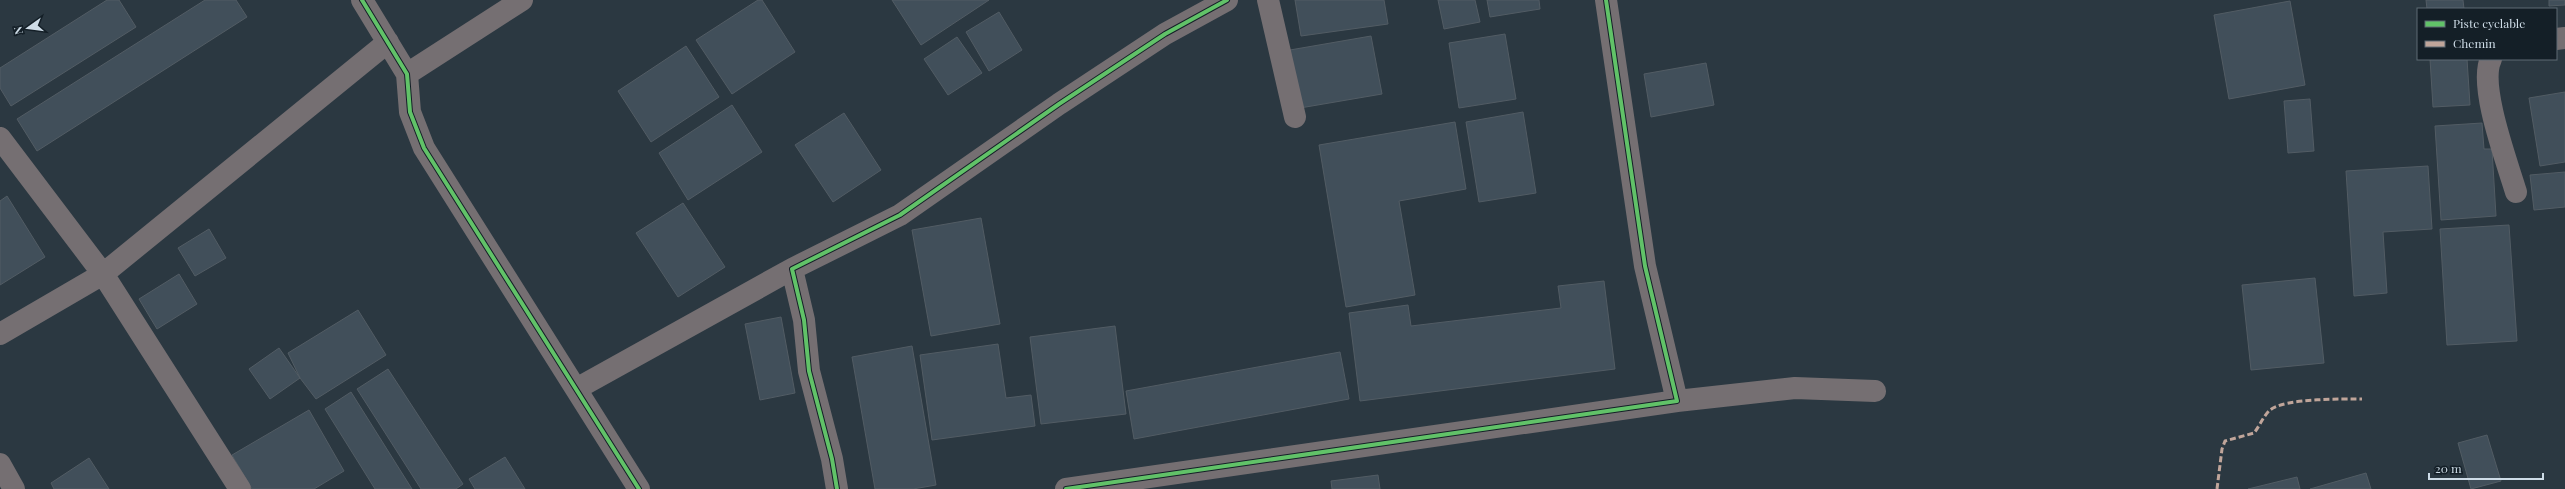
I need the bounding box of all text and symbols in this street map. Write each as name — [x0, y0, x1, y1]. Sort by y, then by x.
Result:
north arrow — [8, 8, 48, 48]
legend — [2417, 8, 2557, 60]
text: Piste cyclable — [2453, 15, 2525, 31]
text: N — [10, 25, 26, 36]
text: Chemin — [2453, 35, 2496, 51]
scale bar — [2429, 455, 2543, 481]
text: 20 m — [2435, 460, 2462, 476]

